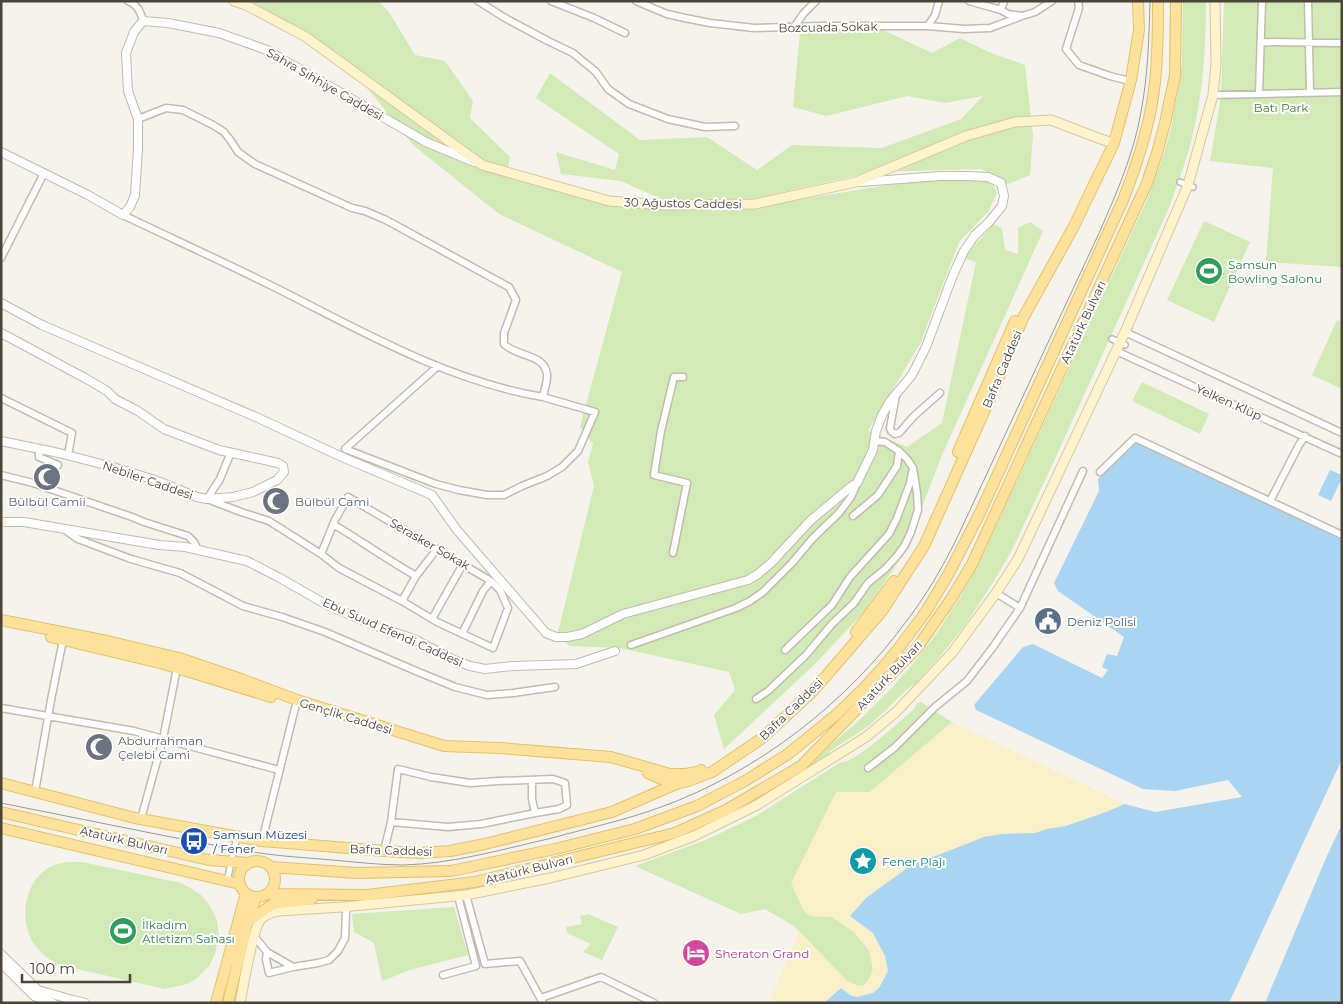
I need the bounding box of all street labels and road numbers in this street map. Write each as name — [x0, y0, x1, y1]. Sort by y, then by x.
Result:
street label: Bozcuada Sokak — [778, 19, 878, 35]
street label: Sahra Sıhhiye Caddesi — [264, 45, 386, 123]
street label: 30 Ağustos Caddesi — [624, 194, 742, 212]
street label: Atatürk Bulvarı — [1057, 278, 1109, 366]
street label: Bafra Caddesi — [979, 328, 1025, 410]
street label: Yelken Klüp — [1194, 381, 1264, 423]
street label: Nebiler Caddesi — [101, 457, 195, 503]
street label: Serasker Sokak — [387, 515, 474, 573]
street label: Ebu Suud Efendi Caddesi — [320, 594, 466, 670]
street label: Atatürk Bulvarı — [853, 637, 925, 713]
street label: Bafra Caddesi — [756, 675, 826, 743]
street label: Gençlik Caddesi — [298, 695, 394, 737]
street label: Atatürk Bulvarı — [79, 823, 169, 857]
street label: Bafra Caddesi — [349, 841, 433, 859]
street label: Atatürk Bulvarı — [484, 851, 574, 887]

